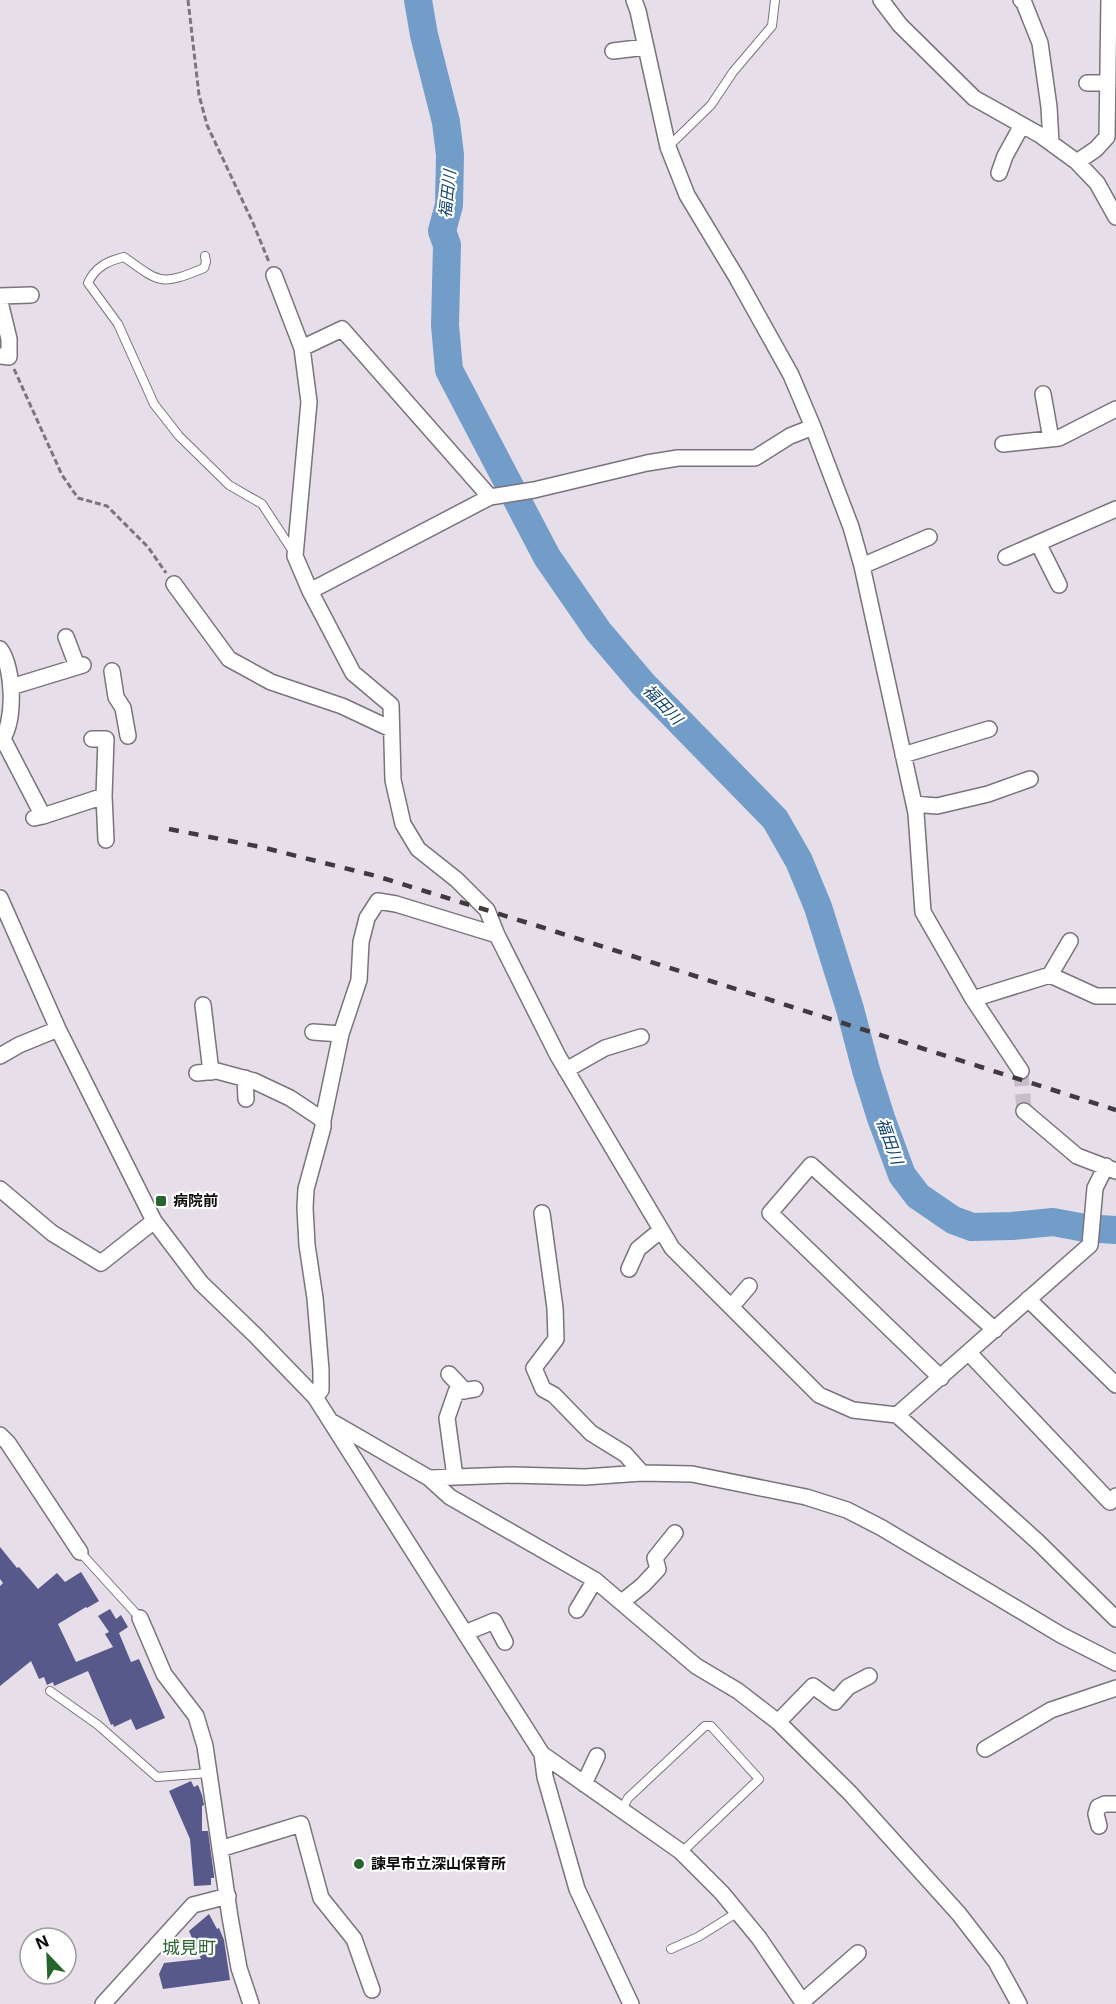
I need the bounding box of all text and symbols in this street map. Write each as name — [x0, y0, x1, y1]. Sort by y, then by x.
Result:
water label: 福田川 — [435, 167, 460, 219]
water label: 福田川 — [639, 680, 688, 730]
water label: 福田川 — [872, 1115, 908, 1169]
place label: 病院前 — [173, 1191, 218, 1210]
marker: 病院前 — [154, 1194, 168, 1208]
place label: 諫早市立深山保育所 — [371, 1854, 506, 1873]
marker: 諫早市立深山保育所 — [352, 1857, 366, 1871]
north arrow — [18, 1926, 78, 1986]
text: N — [33, 1931, 52, 1954]
district label: 城見町 — [162, 1937, 216, 1958]

